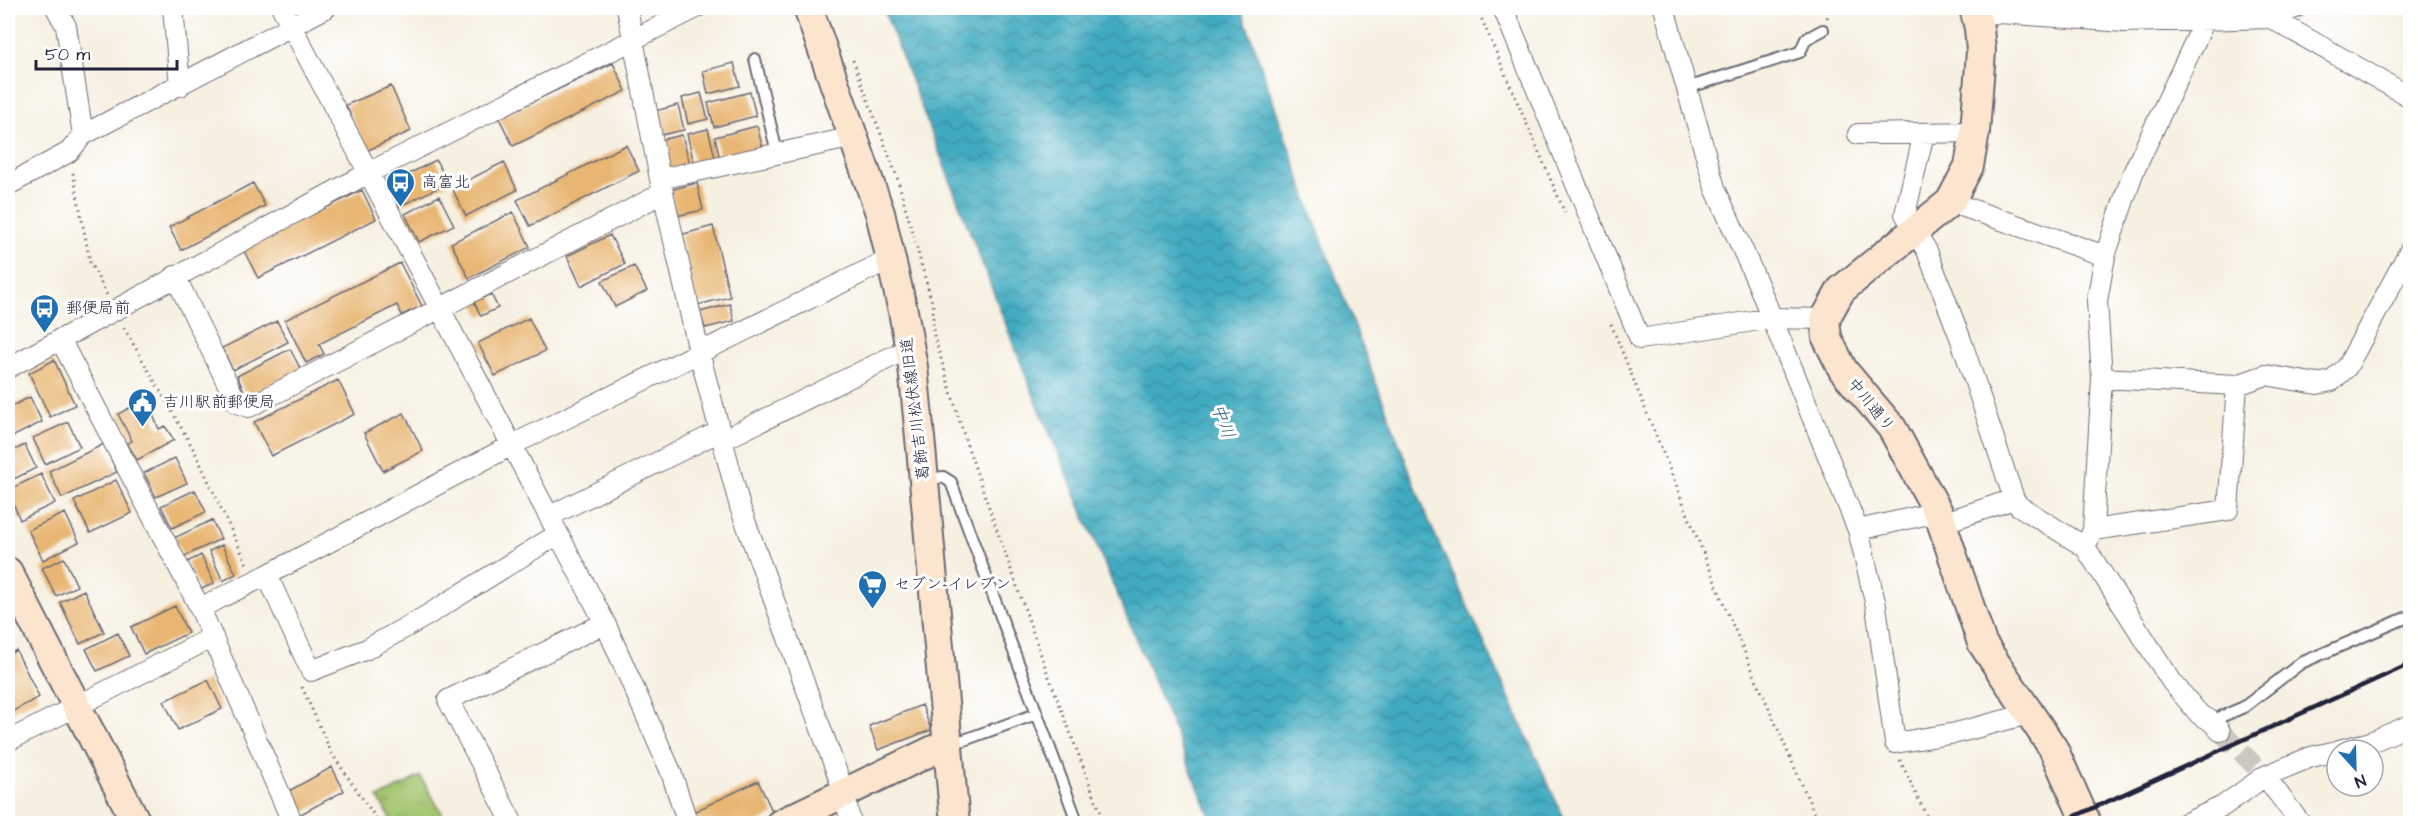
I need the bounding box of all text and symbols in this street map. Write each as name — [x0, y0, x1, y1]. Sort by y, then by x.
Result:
scale bar — [36, 33, 177, 71]
text: 50 m — [45, 42, 90, 67]
bus stop icon: 高富北 — [385, 166, 417, 208]
place label: 高富北 — [422, 171, 470, 193]
bus stop icon: 郵便局前 — [29, 292, 61, 334]
place label: 郵便局前 — [66, 297, 130, 319]
street label: 葛飾吉川松伏線旧道 — [895, 336, 935, 482]
street label: 中川通り — [1842, 373, 1900, 437]
public building icon: 吉川駅前郵便局 — [126, 386, 158, 428]
place label: 吉川駅前郵便局 — [163, 391, 275, 413]
water label: 中川 — [1205, 400, 1241, 442]
supermarket icon: セブン-イレブン — [857, 568, 889, 610]
place label: セブン-イレブン — [894, 573, 1011, 595]
north arrow — [2325, 738, 2385, 798]
text: N — [2351, 769, 2369, 793]

